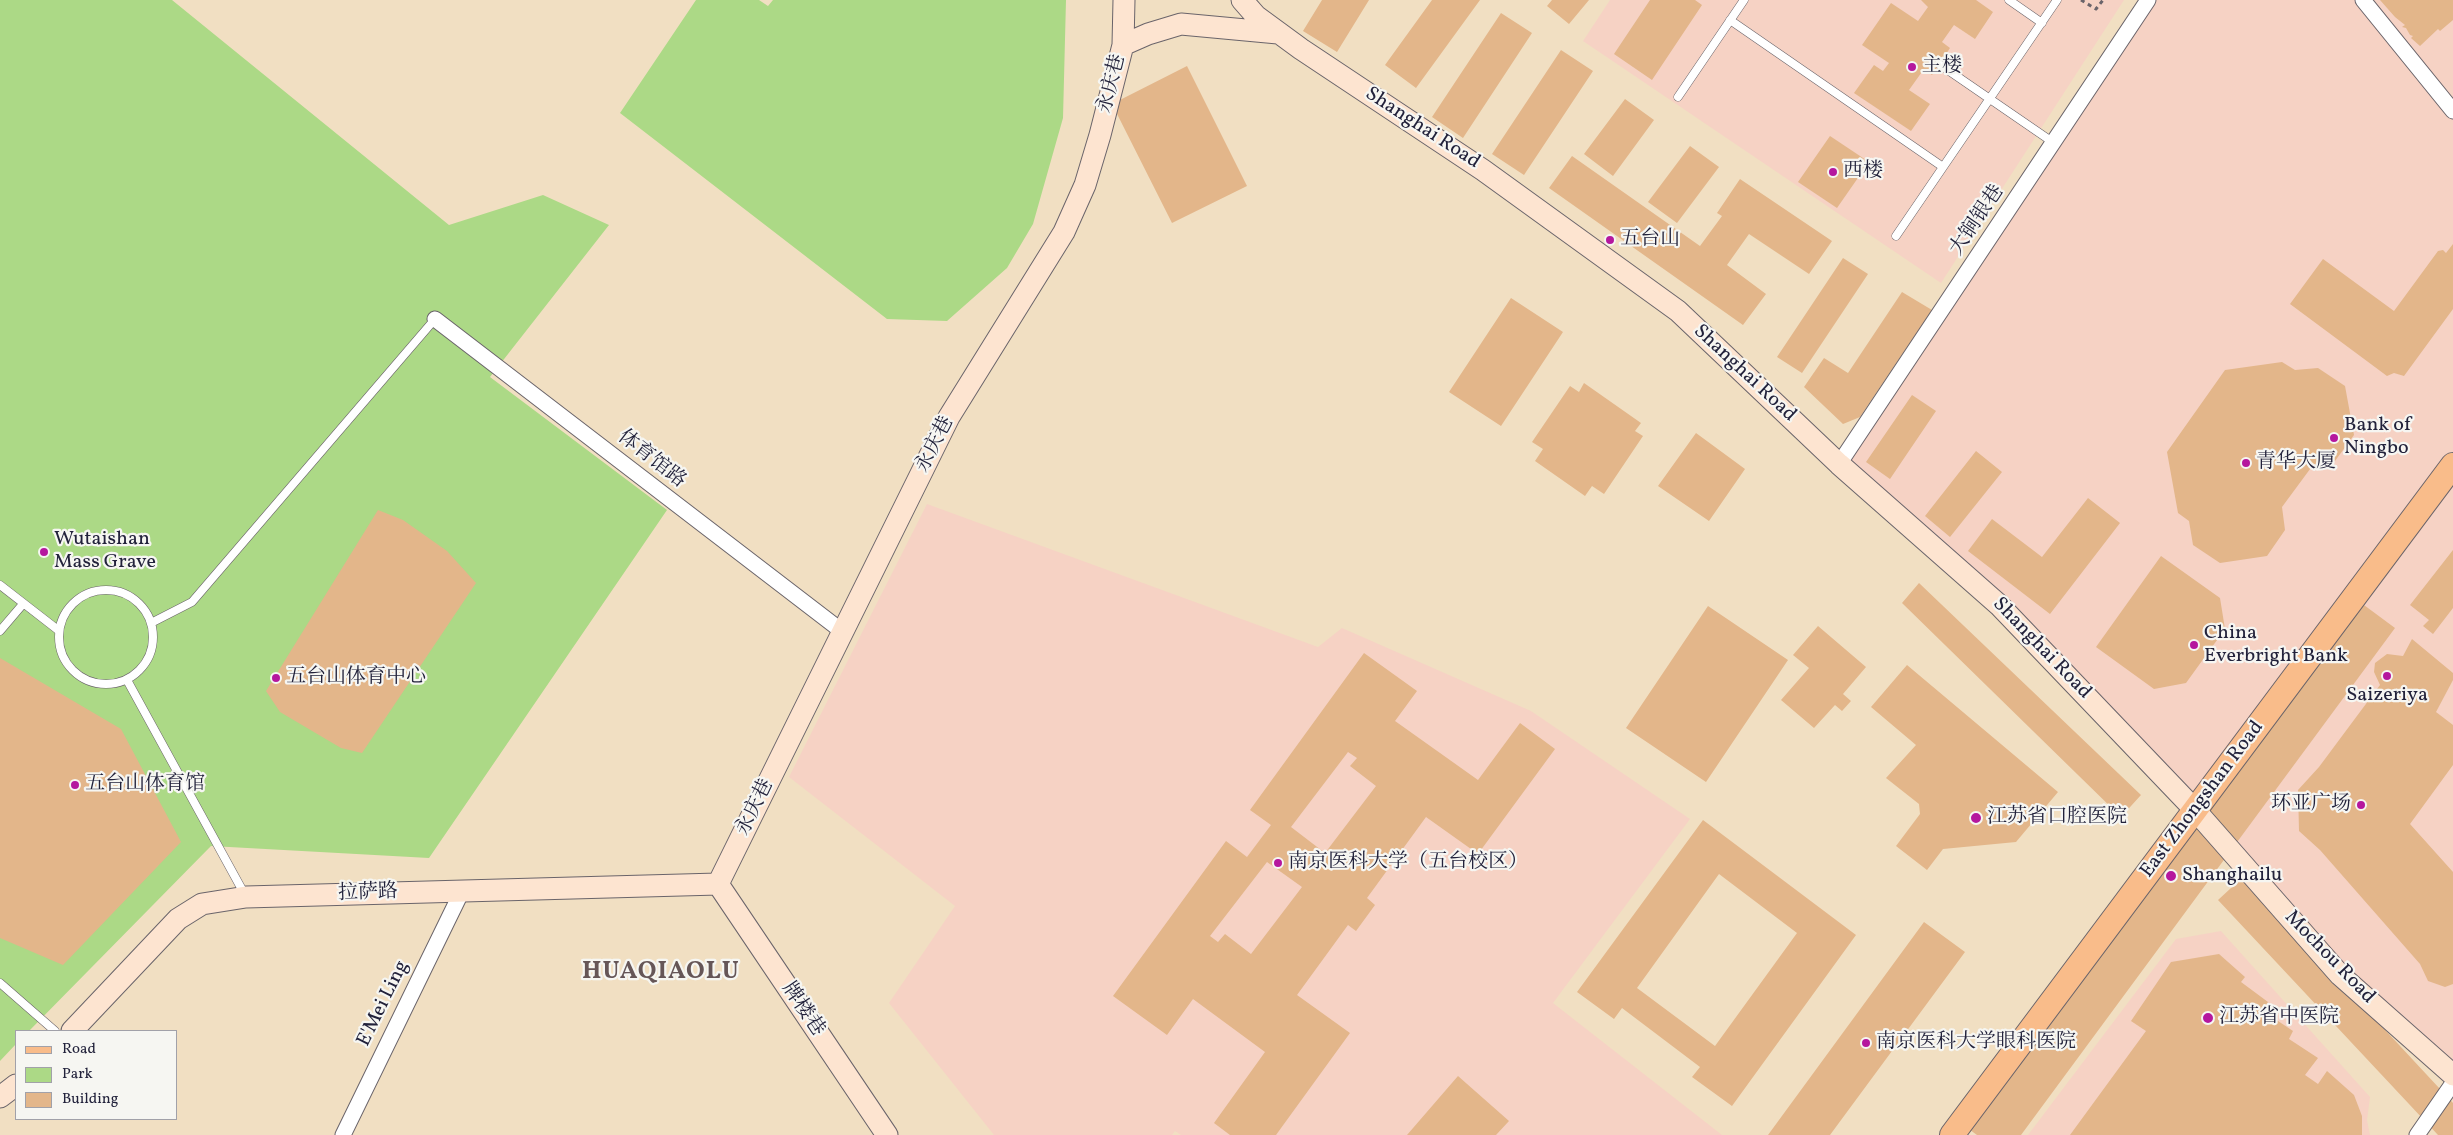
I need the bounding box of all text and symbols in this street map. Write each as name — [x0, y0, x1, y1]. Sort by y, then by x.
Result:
street label: 永庆巷 — [1094, 52, 1132, 116]
place label: 主楼 — [1922, 55, 1962, 79]
marker: 主楼 — [1906, 61, 1918, 73]
street label: Shanghai Road — [1360, 83, 1484, 175]
place label: 西楼 — [1843, 160, 1883, 184]
marker: 西楼 — [1827, 166, 1839, 178]
street label: 大锏银巷 — [1946, 181, 2010, 261]
place label: 五台山 — [1620, 228, 1680, 252]
marker: 五台山 — [1604, 234, 1616, 246]
street label: Shanghai Road — [1687, 320, 1801, 428]
street label: 永庆巷 — [912, 413, 960, 477]
place label: Bank of Ningbo — [2344, 414, 2411, 461]
street label: 体育馆路 — [612, 426, 690, 494]
marker: Bank of Ningbo — [2328, 432, 2340, 444]
place label: 青华大厦 — [2256, 451, 2336, 475]
marker: 青华大厦 — [2240, 457, 2252, 469]
place label: Wutaishan Mass Grave — [54, 528, 156, 575]
marker: Wutaishan Mass Grave — [38, 546, 50, 558]
street label: Shanghai Road — [1986, 593, 2096, 705]
place label: China Everbright Bank — [2204, 622, 2348, 669]
marker: China Everbright Bank — [2188, 639, 2200, 651]
place label: 五台山体育中心 — [286, 666, 426, 690]
marker: Saizeriya — [2381, 670, 2393, 682]
marker: 五台山体育中心 — [270, 672, 282, 684]
place label: Saizeriya — [2346, 684, 2428, 708]
street label: East Zhongshan Road — [2136, 717, 2270, 883]
place label: 五台山体育馆 — [85, 773, 205, 797]
street label: 永庆巷 — [732, 776, 780, 840]
marker: 五台山体育馆 — [69, 779, 81, 791]
place label: 环亚广场 — [2271, 793, 2351, 817]
marker: 环亚广场 — [2355, 799, 2367, 811]
place label: 江苏省口腔医院 — [1987, 806, 2127, 830]
marker: 江苏省口腔医院 — [1969, 811, 1983, 825]
place label: 南京医科大学（五台校区） — [1288, 851, 1528, 875]
marker: 南京医科大学（五台校区） — [1272, 857, 1284, 869]
place label: Shanghailu — [2182, 864, 2282, 888]
marker: Shanghailu — [2164, 869, 2178, 883]
street label: 拉萨路 — [338, 881, 398, 907]
street label: Mochou Road — [2279, 906, 2379, 1010]
street label: E'Mei Ling — [353, 957, 415, 1051]
district label: HUAQIAOLU — [581, 958, 741, 988]
street label: 牌楼巷 — [775, 978, 829, 1042]
place label: 江苏省中医院 — [2219, 1006, 2339, 1030]
marker: 江苏省中医院 — [2201, 1011, 2215, 1025]
legend — [15, 1030, 178, 1120]
place label: 南京医科大学眼科医院 — [1876, 1031, 2076, 1055]
marker: 南京医科大学眼科医院 — [1860, 1037, 1872, 1049]
text: Road — [62, 1039, 96, 1060]
text: Park — [62, 1064, 93, 1085]
text: Building — [62, 1089, 118, 1110]

